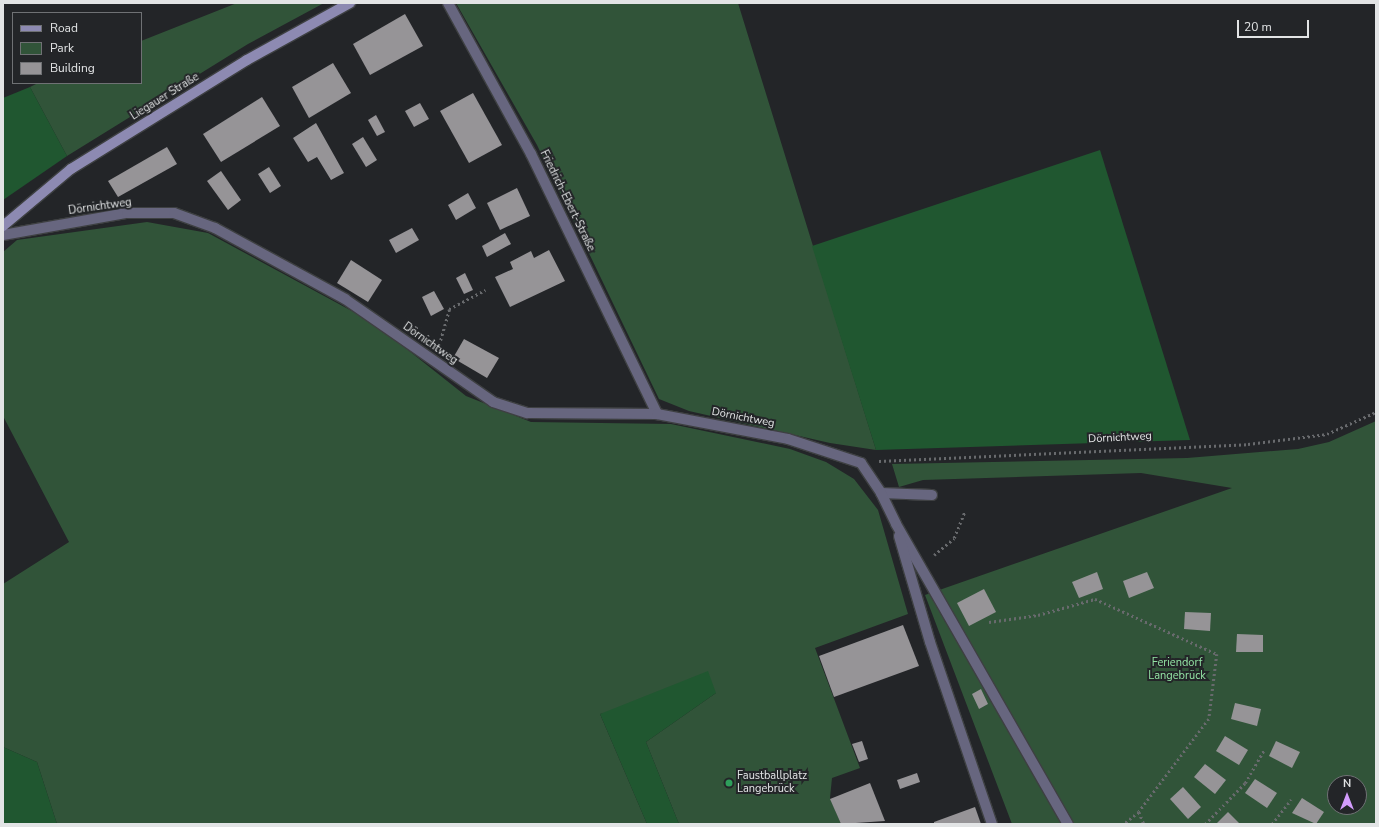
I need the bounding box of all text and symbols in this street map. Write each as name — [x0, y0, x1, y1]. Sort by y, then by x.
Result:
legend — [12, 12, 142, 84]
scale bar — [1239, 12, 1311, 38]
text: 20 m — [1244, 19, 1272, 35]
text: Road — [50, 20, 78, 36]
text: Park — [50, 40, 74, 56]
text: Building — [50, 60, 95, 76]
street label: Liegauer Straße — [128, 71, 202, 123]
street label: Friedrich-Ebert-Straße — [537, 148, 597, 254]
street label: Dörnichtweg — [68, 196, 132, 218]
street label: Dörnichtweg — [400, 320, 460, 368]
street label: Dörnichtweg — [710, 405, 776, 431]
street label: Dörnichtweg — [1088, 430, 1152, 446]
park label: Feriendorf Langebrück — [1148, 657, 1206, 683]
place label: Faustballplatz Langebrück — [737, 770, 807, 796]
north arrow — [1327, 775, 1367, 815]
text: N — [1343, 776, 1351, 791]
marker: Faustballplatz Langebrück — [724, 778, 734, 788]

